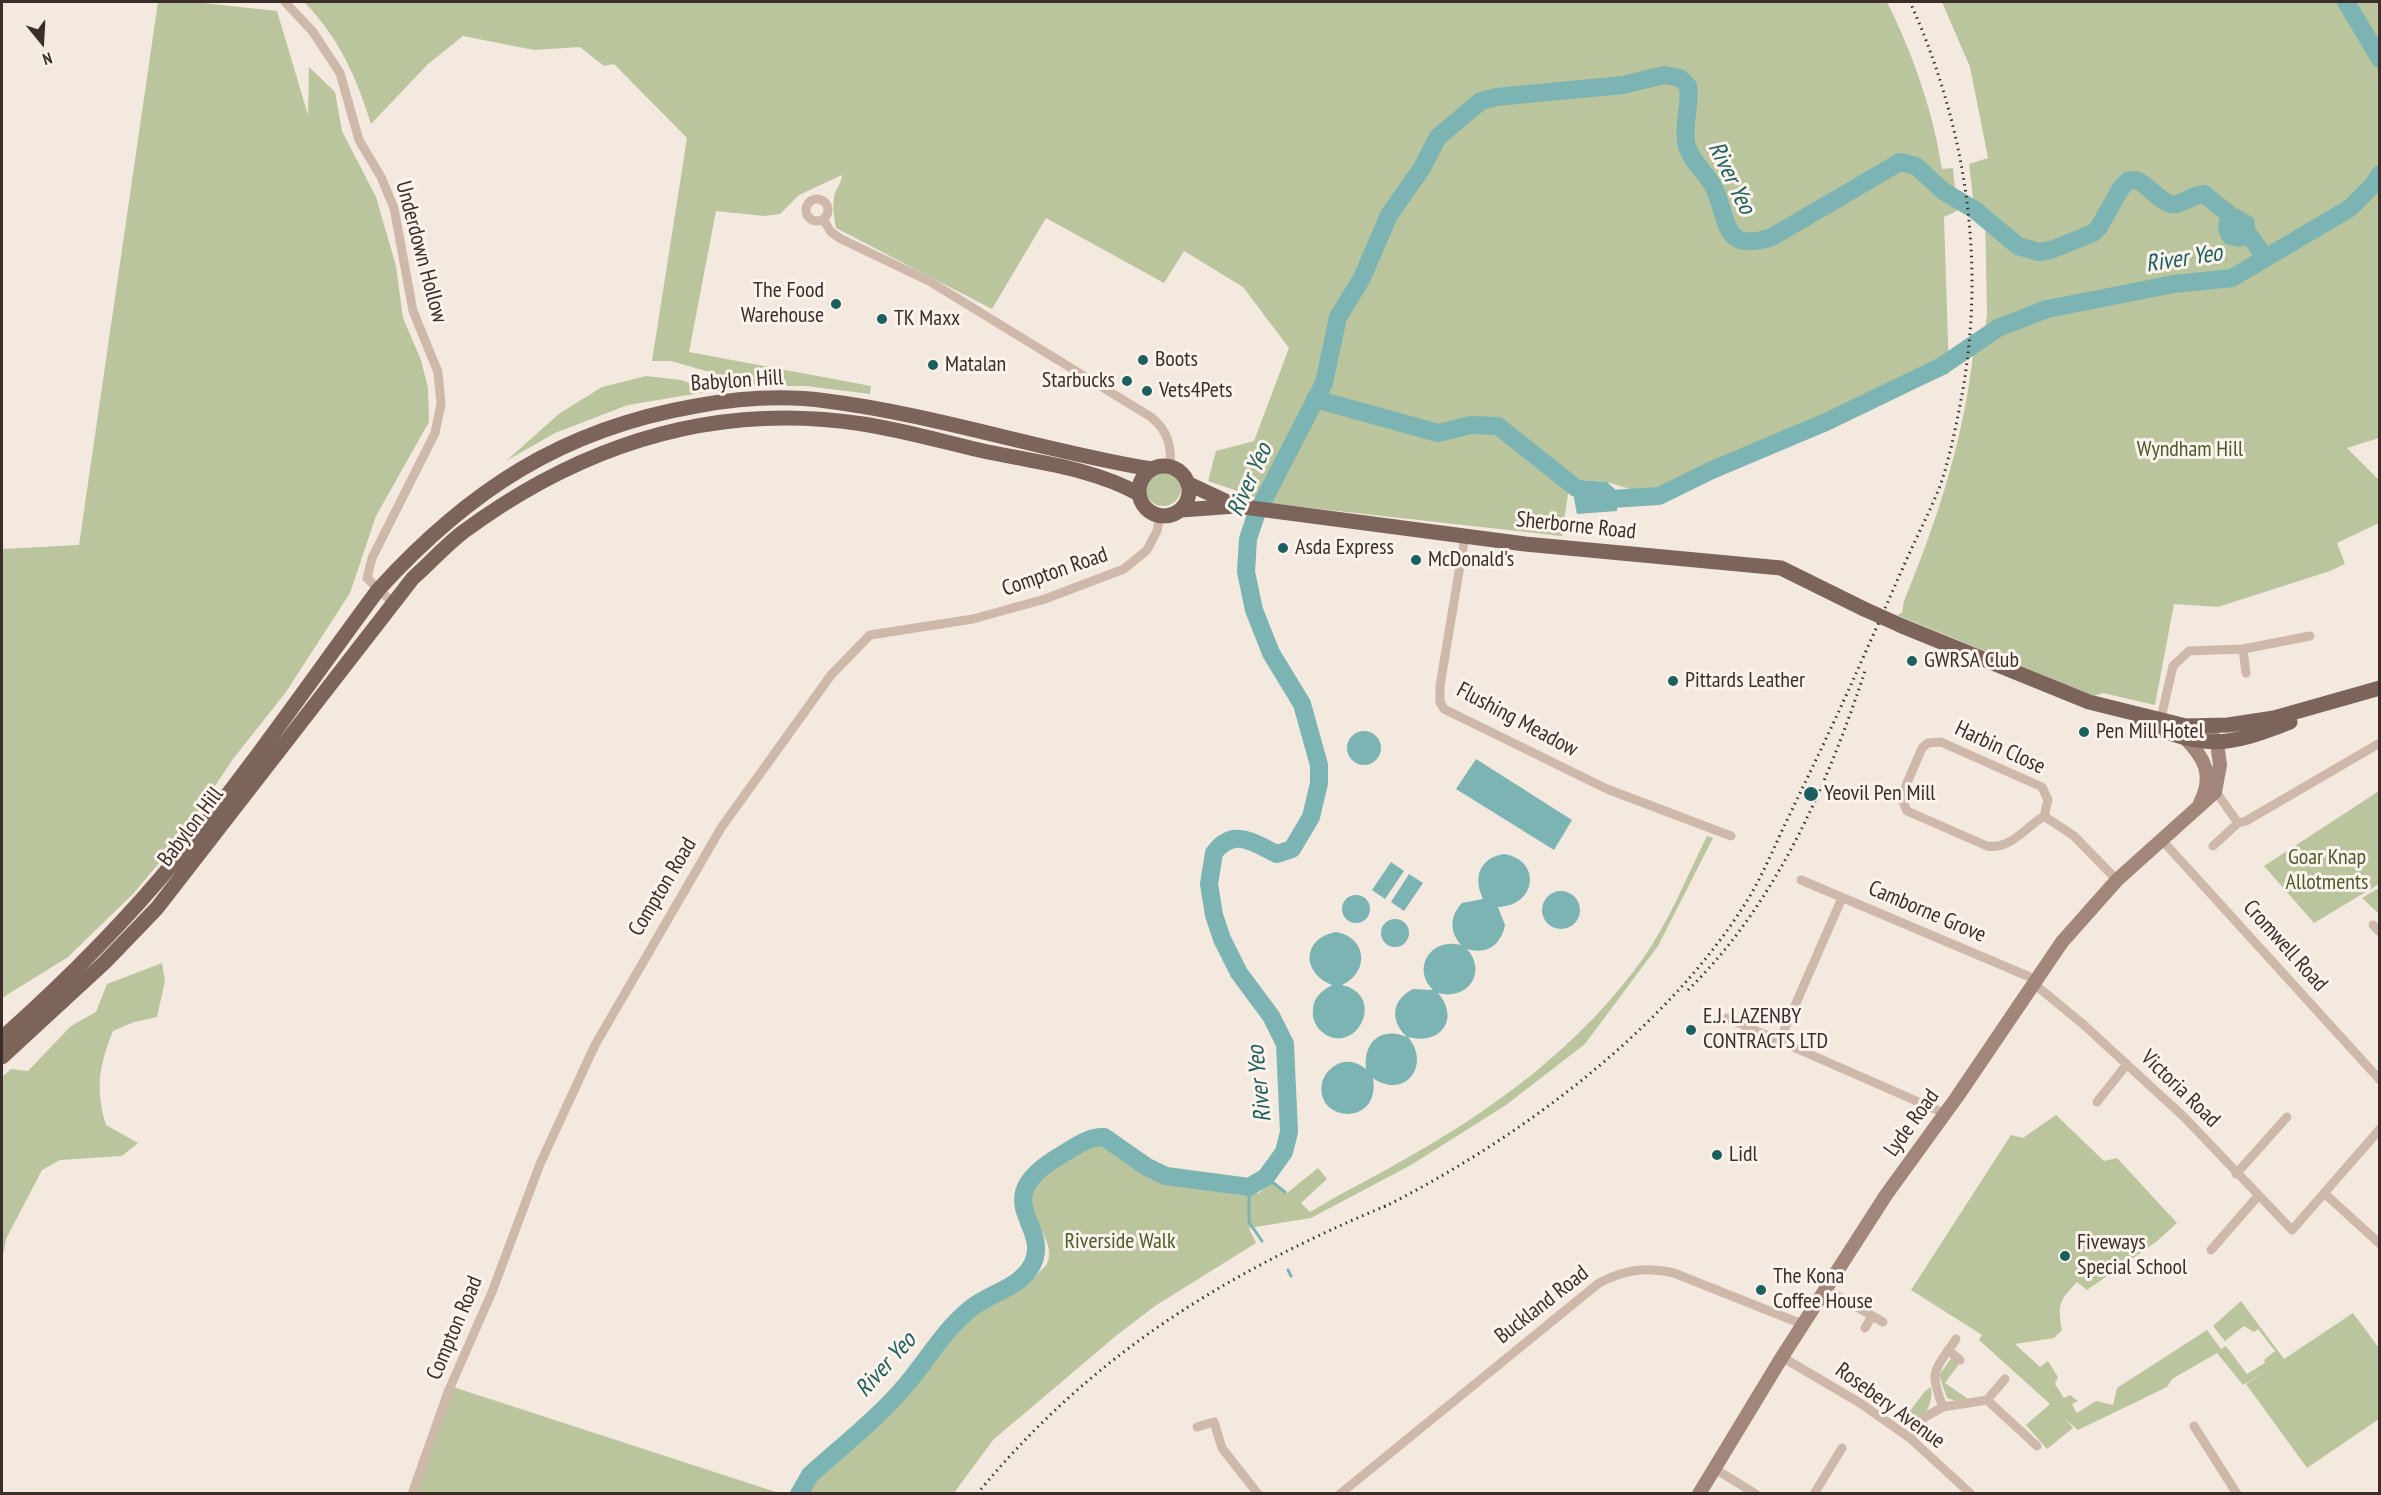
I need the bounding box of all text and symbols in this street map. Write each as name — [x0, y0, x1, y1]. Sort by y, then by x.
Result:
north arrow — [12, 12, 72, 72]
text: N — [40, 48, 55, 70]
water label: River Yeo — [1701, 137, 1761, 219]
street label: Underdown Hollow — [389, 178, 453, 326]
water label: River Yeo — [2144, 239, 2224, 279]
place label: The Food Warehouse — [741, 278, 824, 330]
marker: The Food Warehouse — [829, 297, 843, 311]
place label: TK Maxx — [894, 306, 960, 332]
marker: TK Maxx — [875, 312, 889, 326]
place label: Boots — [1155, 347, 1198, 373]
place label: Matalan — [945, 352, 1006, 378]
marker: Boots — [1136, 353, 1150, 367]
marker: Matalan — [926, 358, 940, 372]
street label: Babylon Hill — [690, 365, 784, 397]
place label: Starbucks — [1042, 368, 1115, 394]
marker: Starbucks — [1120, 374, 1134, 388]
place label: Vets4Pets — [1159, 378, 1232, 404]
marker: Vets4Pets — [1140, 384, 1154, 398]
park label: Wyndham Hill — [2137, 437, 2243, 463]
water label: River Yeo — [1221, 439, 1279, 521]
street label: Sherborne Road — [1515, 507, 1637, 545]
place label: Asda Express — [1295, 535, 1394, 561]
marker: Asda Express — [1276, 541, 1290, 555]
street label: Compton Road — [999, 542, 1111, 602]
place label: McDonald's — [1428, 547, 1514, 573]
marker: McDonald's — [1409, 553, 1423, 567]
place label: GWRSA Club — [1924, 648, 2019, 674]
marker: GWRSA Club — [1905, 654, 1919, 668]
place label: Pittards Leather — [1685, 668, 1805, 694]
marker: Pittards Leather — [1666, 674, 1680, 688]
street label: Flushing Meadow — [1452, 677, 1582, 763]
street label: Harbin Close — [1951, 716, 2049, 780]
place label: Pen Mill Hotel — [2096, 719, 2204, 745]
marker: Pen Mill Hotel — [2077, 725, 2091, 739]
place label: Yeovil Pen Mill — [1824, 781, 1935, 807]
street label: Babylon Hill — [153, 782, 229, 872]
marker: Yeovil Pen Mill — [1802, 785, 1820, 803]
street label: Compton Road — [623, 833, 703, 941]
park label: Goar Knap Allotments — [2286, 845, 2368, 896]
street label: Camborne Grove — [1864, 875, 1990, 949]
street label: Cromwell Road — [2237, 895, 2333, 997]
place label: E.J. LAZENBY CONTRACTS LTD — [1703, 1004, 1828, 1056]
marker: E.J. LAZENBY CONTRACTS LTD — [1684, 1023, 1698, 1037]
water label: River Yeo — [1242, 1044, 1278, 1124]
street label: Victoria Road — [2135, 1045, 2225, 1133]
street label: Lyde Road — [1879, 1084, 1945, 1162]
place label: Lidl — [1729, 1142, 1758, 1168]
marker: Lidl — [1710, 1148, 1724, 1162]
park label: Riverside Walk — [1065, 1229, 1175, 1255]
place label: Fiveways Special School — [2077, 1230, 2187, 1282]
marker: Fiveways Special School — [2058, 1249, 2072, 1263]
street label: Buckland Road — [1490, 1260, 1594, 1350]
place label: The Kona Coffee House — [1773, 1264, 1873, 1316]
street label: Compton Road — [421, 1272, 489, 1384]
marker: The Kona Coffee House — [1754, 1283, 1768, 1297]
water label: River Yeo — [850, 1327, 922, 1403]
street label: Rosebery Avenue — [1830, 1357, 1950, 1455]

